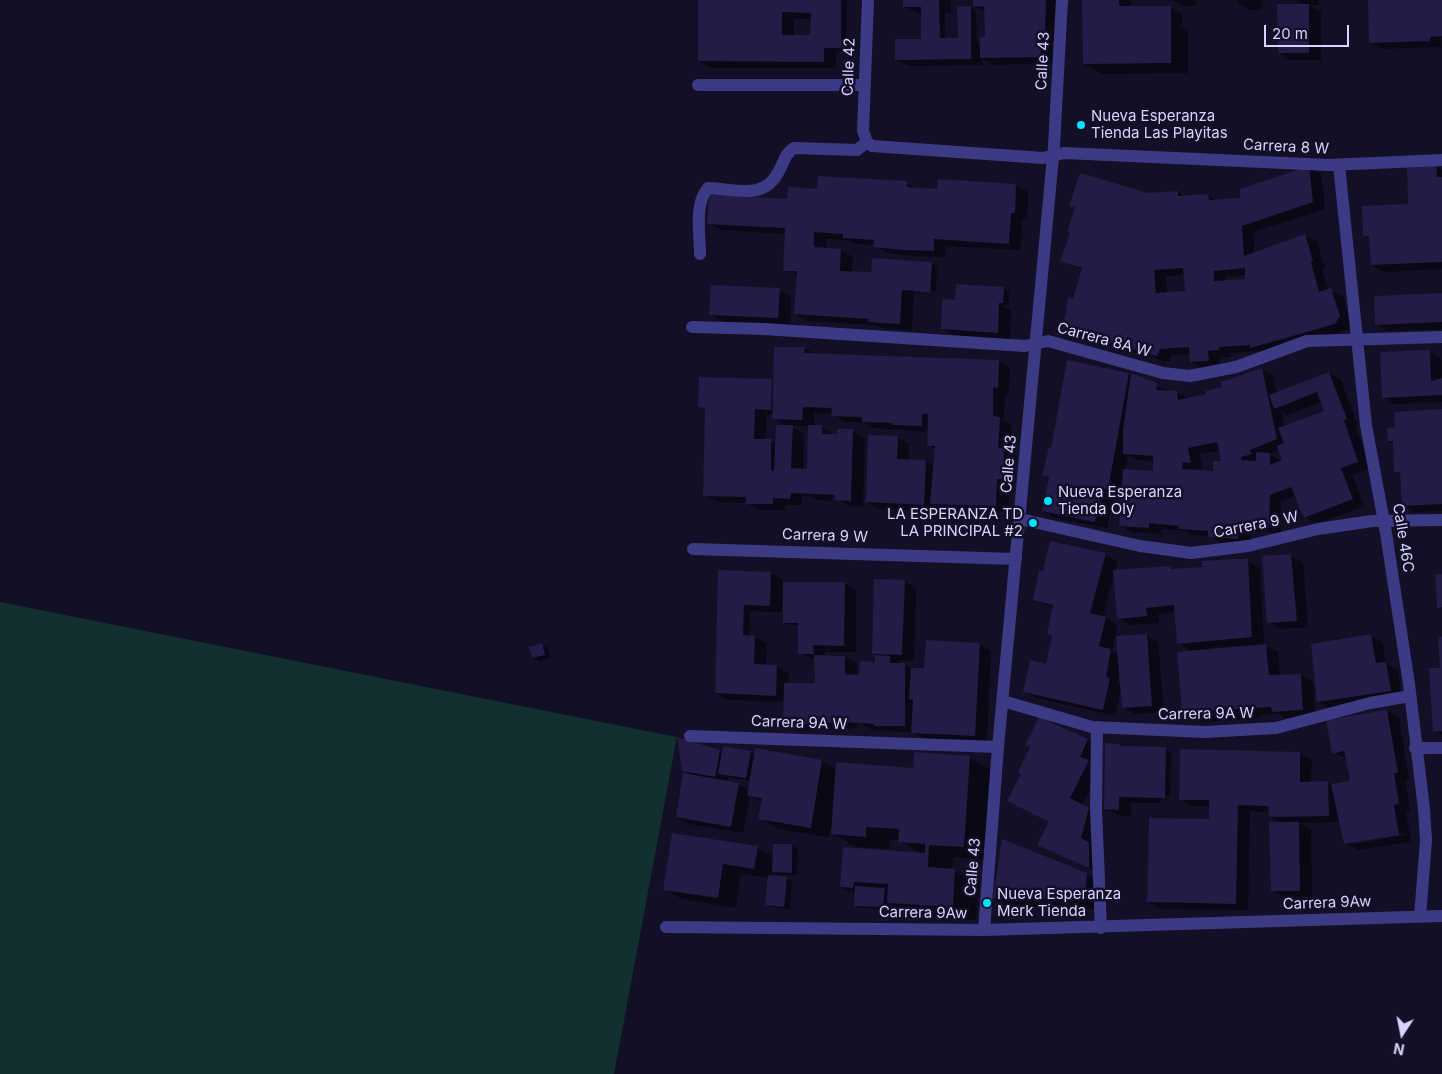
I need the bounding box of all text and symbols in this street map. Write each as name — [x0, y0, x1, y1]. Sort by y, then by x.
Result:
scale bar — [1267, 15, 1352, 47]
text: 20 m — [1272, 24, 1308, 43]
street label: Calle 43 — [1032, 31, 1054, 91]
street label: Calle 42 — [839, 37, 859, 97]
place label: Nueva Esperanza Tienda Las Playitas — [1091, 107, 1228, 142]
marker: Nueva Esperanza Tienda Las Playitas — [1075, 119, 1087, 131]
street label: Carrera 8 W — [1243, 136, 1329, 158]
street label: Carrera 8A W — [1055, 319, 1153, 361]
street label: Calle 43 — [997, 434, 1021, 494]
place label: Nueva Esperanza Tienda Oly — [1058, 483, 1182, 518]
marker: Nueva Esperanza Tienda Oly — [1042, 495, 1054, 507]
street label: Calle 46C — [1389, 502, 1417, 574]
place label: LA ESPERANZA TD LA PRINCIPAL #2 — [887, 505, 1023, 540]
street label: Carrera 9 W — [1212, 508, 1300, 542]
marker: LA ESPERANZA TD LA PRINCIPAL #2 — [1027, 517, 1039, 529]
street label: Carrera 9 W — [782, 526, 868, 546]
street label: Carrera 9A W — [1158, 704, 1254, 724]
street label: Carrera 9A W — [751, 712, 847, 734]
street label: Calle 43 — [961, 837, 985, 897]
place label: Nueva Esperanza Merk Tienda — [997, 885, 1121, 920]
street label: Carrera 9Aw — [1282, 892, 1372, 914]
marker: Nueva Esperanza Merk Tienda — [981, 897, 993, 909]
street label: Carrera 9Aw — [879, 903, 967, 923]
north arrow — [1377, 1009, 1427, 1059]
text: N — [1392, 1040, 1406, 1059]

